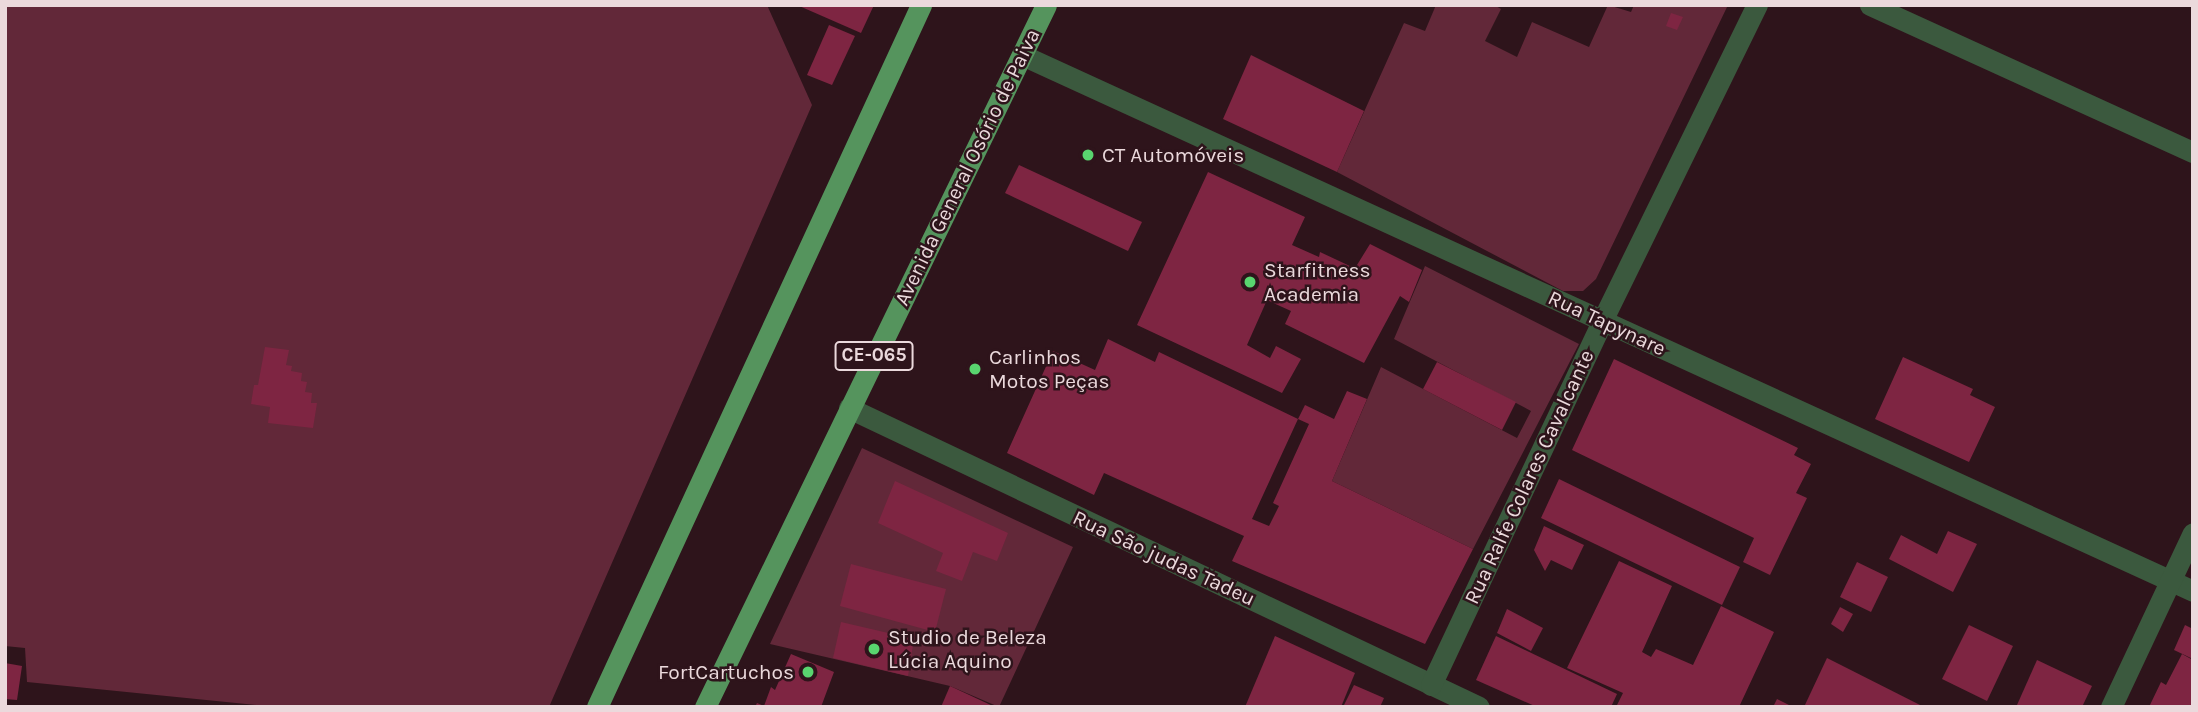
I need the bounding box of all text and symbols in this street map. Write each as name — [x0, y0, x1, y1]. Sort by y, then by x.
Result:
street label: Avenida General Osório de Paiva — [889, 25, 1045, 309]
place label: CT Automóveis — [1102, 142, 1244, 168]
marker: CT Automóveis — [1080, 147, 1096, 163]
place label: Starfitness Academia — [1264, 257, 1371, 307]
marker: Starfitness Academia — [1242, 274, 1258, 290]
street label: Rua Tapynare — [1544, 285, 1670, 361]
road number: CE-065 — [834, 340, 914, 372]
place label: Carlinhos Motos Peças — [989, 344, 1109, 394]
street label: Rua Ralfe Colares Cavalcante — [1459, 346, 1599, 608]
marker: Carlinhos Motos Peças — [967, 361, 983, 377]
street label: Rua São judas Tadeu — [1069, 505, 1259, 611]
place label: Studio de Beleza Lúcia Aquino — [888, 624, 1047, 674]
marker: Studio de Beleza Lúcia Aquino — [866, 641, 882, 657]
place label: FortCartuchos — [658, 659, 794, 685]
marker: FortCartuchos — [800, 664, 816, 680]

